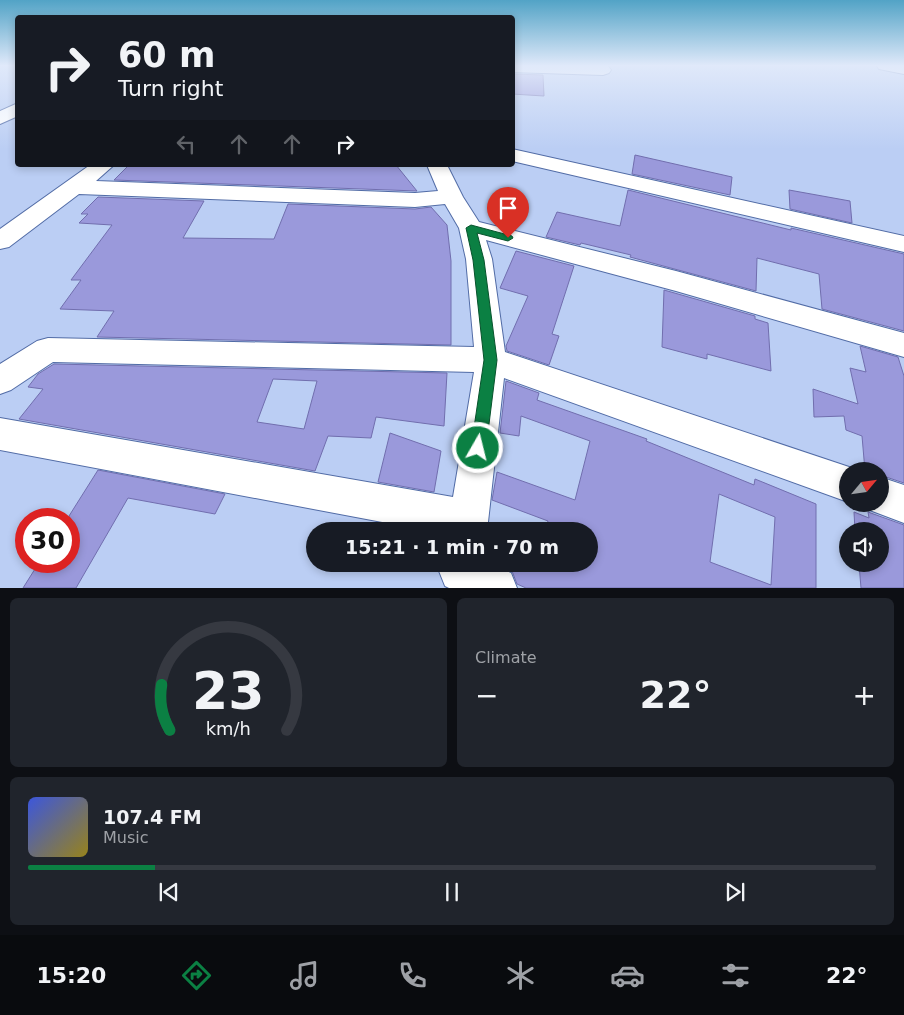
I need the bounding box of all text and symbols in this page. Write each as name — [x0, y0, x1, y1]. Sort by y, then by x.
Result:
icon: right — [35, 35, 100, 100]
text: 60 m — [118, 35, 215, 75]
text: Turn right — [118, 76, 223, 101]
icon: left — [172, 130, 200, 158]
icon: ahead — [225, 130, 253, 158]
icon: ahead — [278, 130, 306, 158]
icon: right — [331, 130, 359, 158]
pin — [487, 187, 529, 238]
icon: arrive — [494, 194, 522, 222]
position arrow — [451, 421, 503, 473]
north arrow — [839, 462, 889, 512]
map controls — [839, 462, 889, 572]
speed limit sign: 30 — [15, 508, 80, 573]
button: sound — [839, 522, 889, 572]
text: 15:21 · 1 min · 70 m — [345, 536, 559, 558]
text: Climate — [475, 648, 537, 667]
text: 23 — [192, 661, 265, 721]
text: 22° — [640, 673, 711, 717]
text: − — [475, 679, 498, 712]
text: + — [853, 679, 876, 712]
text: km/h — [206, 718, 251, 739]
text: 107.4 FM — [103, 806, 202, 828]
text: Music — [103, 828, 149, 847]
icon: previous — [155, 878, 183, 906]
icon: pause — [438, 878, 466, 906]
icon: next — [721, 878, 749, 906]
icon: directions — [179, 958, 214, 993]
icon: music — [287, 958, 322, 993]
icon: phone — [395, 958, 430, 993]
icon: climate — [503, 958, 538, 993]
icon: car — [610, 958, 645, 993]
icon: filters — [718, 958, 753, 993]
text: 15:20 — [36, 963, 106, 988]
text: 22° — [826, 963, 868, 988]

